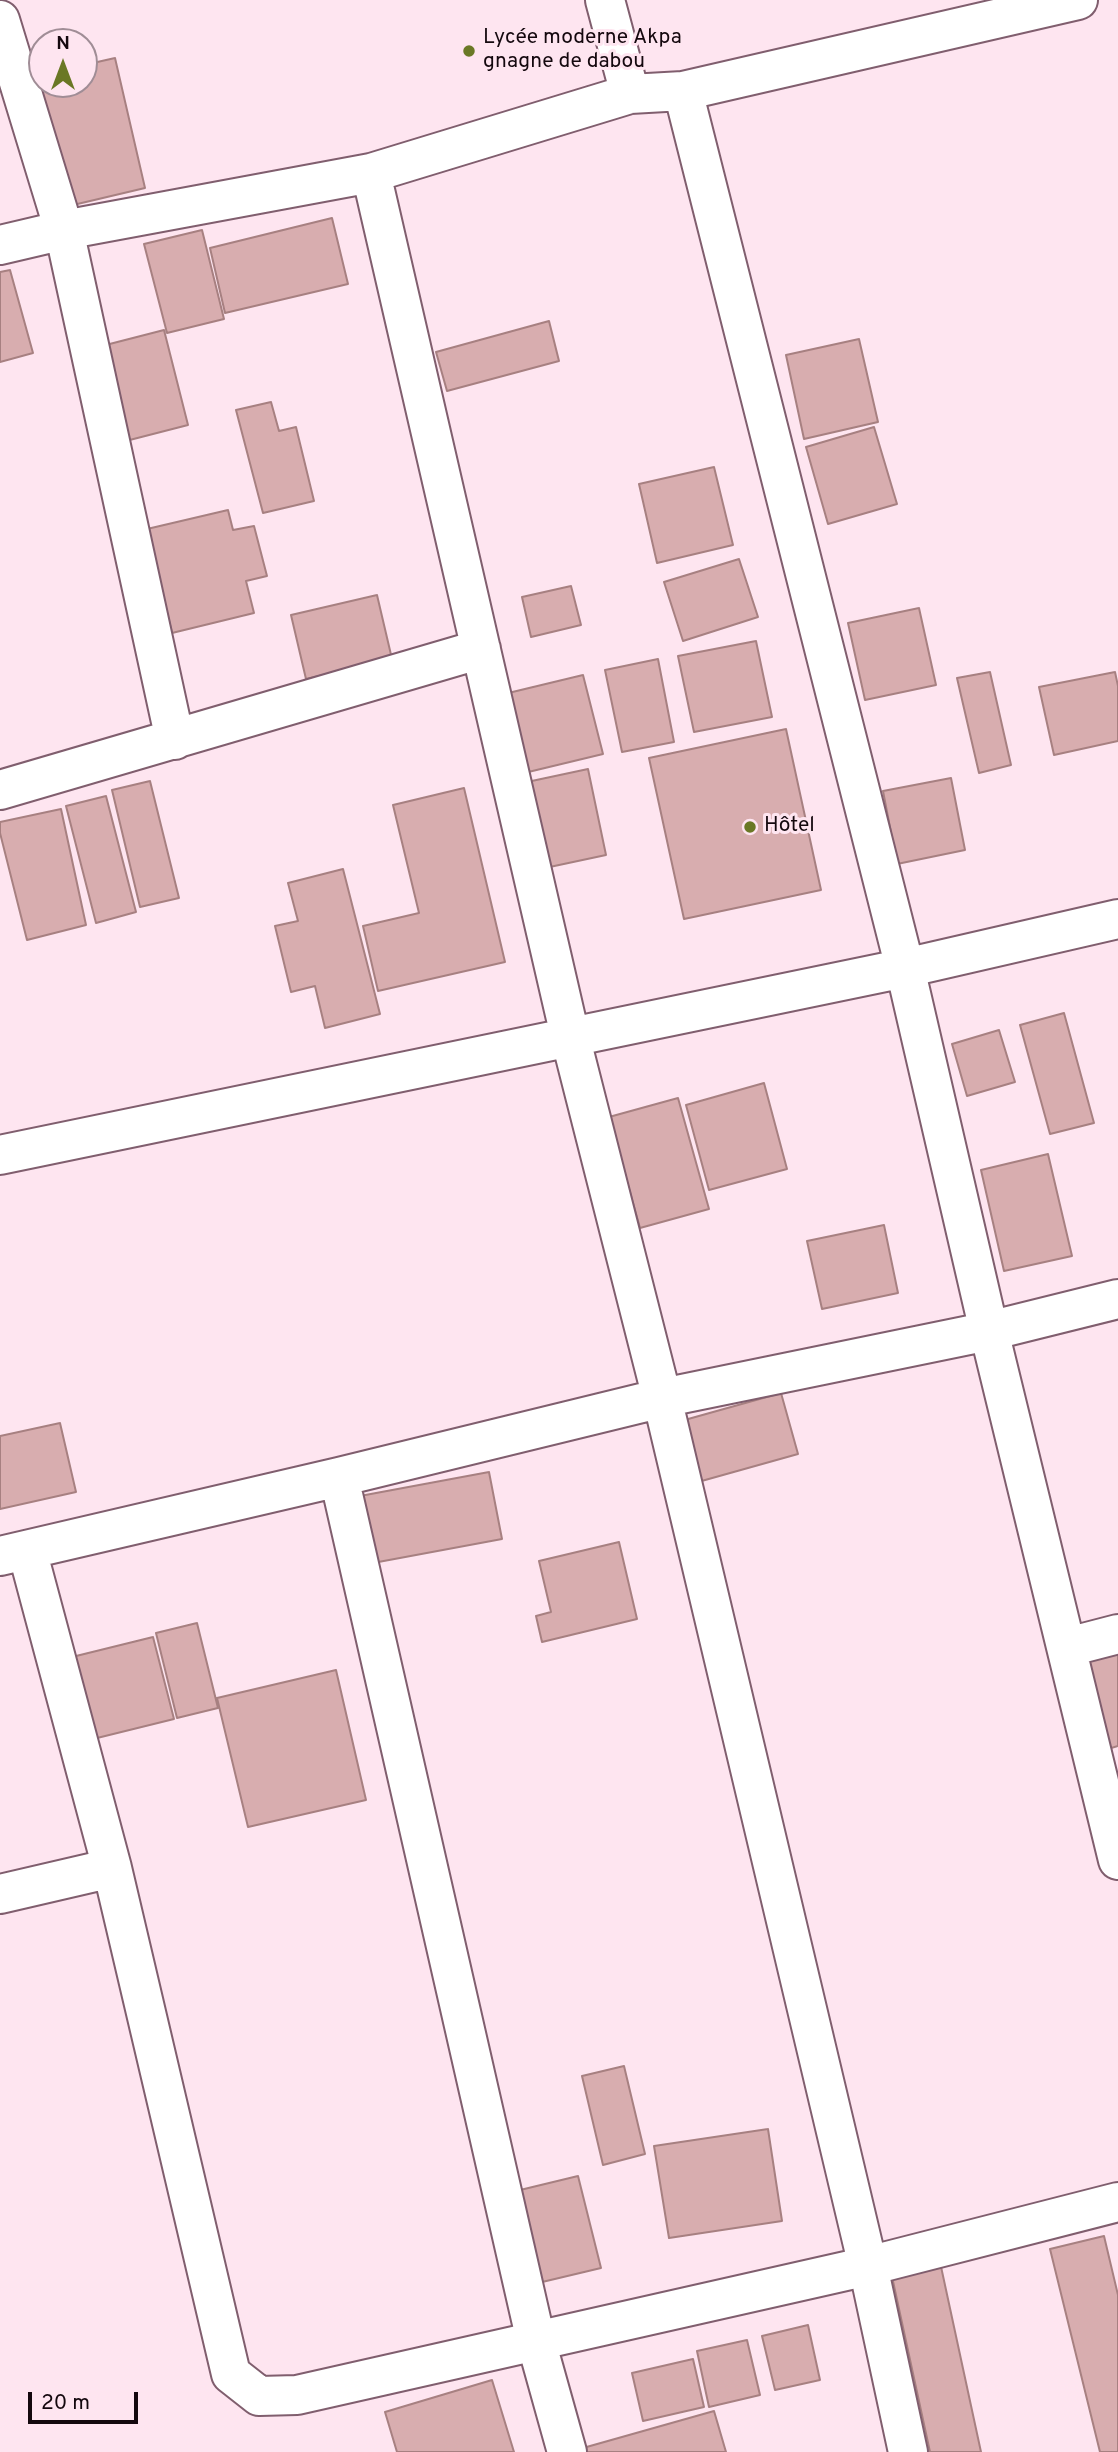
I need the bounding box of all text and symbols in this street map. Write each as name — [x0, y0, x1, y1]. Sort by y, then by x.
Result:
place label: Lycée moderne Akpa gnagne de dabou — [483, 26, 682, 76]
north arrow — [28, 28, 98, 98]
text: N — [56, 32, 70, 56]
marker: Lycée moderne Akpa gnagne de dabou — [461, 43, 477, 59]
place label: Hôtel — [764, 814, 815, 840]
marker: Hôtel — [742, 819, 758, 835]
scale bar — [32, 2378, 142, 2422]
text: 20 m — [41, 2390, 90, 2417]

